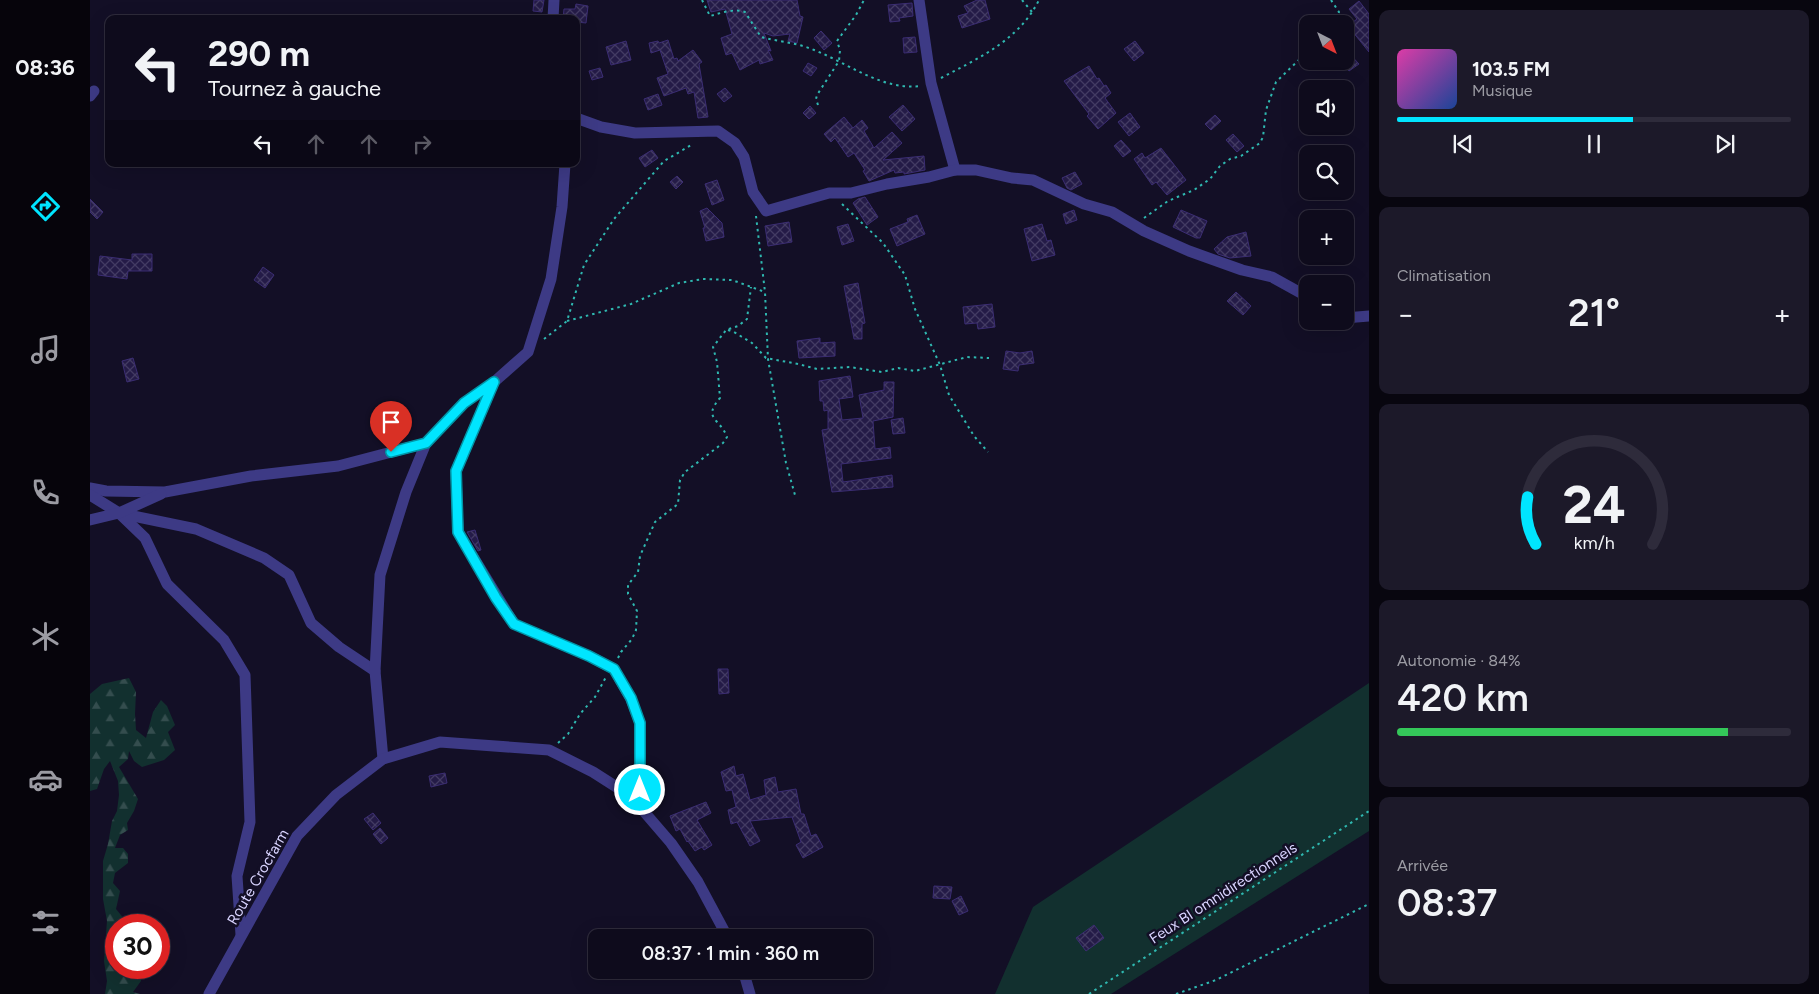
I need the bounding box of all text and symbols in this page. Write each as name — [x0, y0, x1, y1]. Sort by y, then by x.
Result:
north arrow — [1299, 15, 1354, 70]
map controls — [1299, 15, 1354, 330]
text: 290 m — [208, 33, 310, 75]
icon: left — [125, 35, 190, 100]
text: 08:36 — [15, 54, 75, 81]
text: 103.5 FM — [1472, 58, 1550, 81]
text: Tournez à gauche — [208, 75, 381, 102]
button: sound — [1299, 80, 1354, 135]
text: Musique — [1472, 81, 1533, 100]
icon: left — [249, 130, 277, 158]
icon: ahead — [302, 130, 330, 158]
icon: ahead — [355, 130, 383, 158]
icon: right — [408, 130, 436, 158]
icon: previous — [1449, 130, 1477, 158]
icon: pause — [1580, 130, 1608, 158]
icon: next — [1711, 130, 1739, 158]
button: search — [1299, 145, 1354, 200]
icon: directions — [28, 189, 63, 224]
button: + — [1299, 210, 1354, 265]
text: Climatisation — [1397, 266, 1491, 285]
button: − — [1299, 275, 1354, 330]
text: 21° — [1568, 290, 1620, 336]
text: − — [1397, 297, 1414, 331]
text: + — [1774, 297, 1791, 331]
icon: music — [28, 332, 63, 367]
pin — [370, 401, 412, 452]
icon: arrive — [377, 408, 405, 436]
text: 24 — [1562, 474, 1626, 536]
icon: phone — [28, 475, 63, 510]
text: km/h — [1574, 532, 1614, 553]
icon: climate — [28, 619, 63, 654]
text: Autonomie · 84% — [1397, 651, 1521, 670]
text: 420 km — [1397, 675, 1529, 721]
icon: car — [28, 762, 63, 797]
position arrow — [613, 763, 665, 815]
street label: Route Crocfarm — [223, 826, 293, 928]
street label: Feux BI omnidirectionnels — [1146, 838, 1300, 948]
text: Arrivée — [1397, 856, 1448, 875]
text: 08:37 — [1397, 880, 1497, 926]
icon: filters — [28, 905, 63, 940]
speed limit sign: 30 — [105, 914, 170, 979]
text: 08:37 · 1 min · 360 m — [642, 942, 819, 965]

